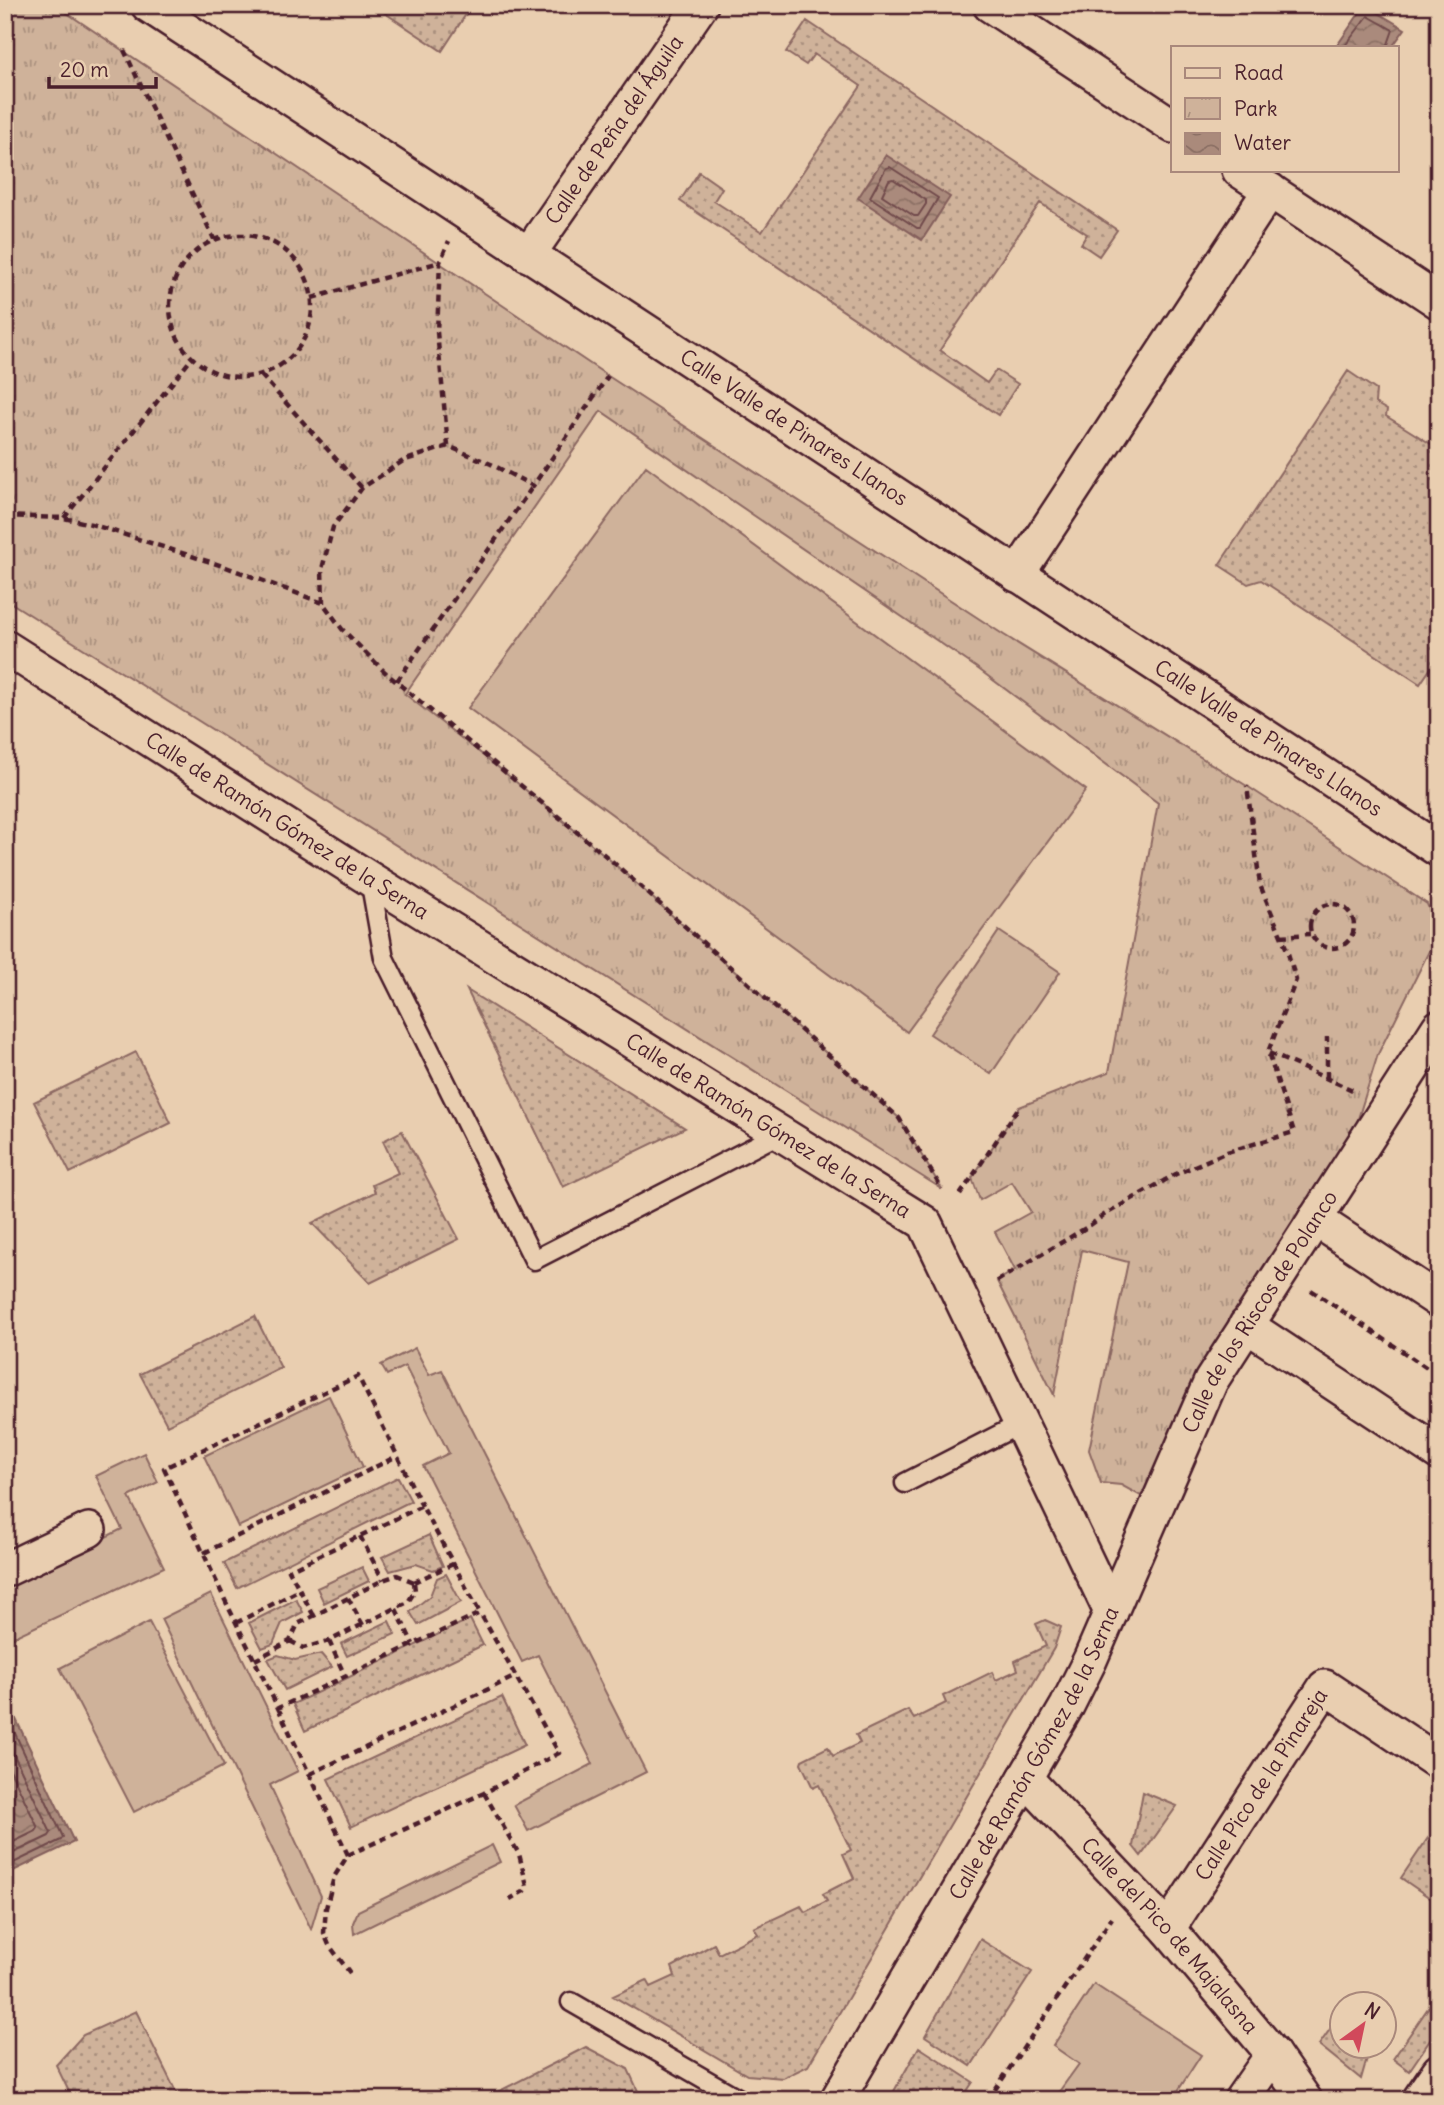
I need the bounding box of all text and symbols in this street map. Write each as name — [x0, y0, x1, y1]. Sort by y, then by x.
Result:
street label: Calle de Peña del Águila — [539, 30, 689, 230]
scale bar — [49, 46, 156, 90]
legend — [1171, 46, 1398, 172]
text: 20 m — [60, 56, 109, 83]
text: Road — [1234, 59, 1283, 86]
text: Park — [1234, 95, 1277, 122]
text: Water — [1234, 129, 1292, 156]
street label: Calle Valle de Pinares Llanos — [675, 343, 913, 512]
street label: Calle Valle de Pinares Llanos — [1149, 653, 1388, 822]
street label: Calle de Ramón Gómez de la Serna — [140, 726, 434, 925]
street label: Calle de Ramón Gómez de la Serna — [621, 1027, 916, 1224]
street label: Calle de los Riscos de Polanco — [1176, 1185, 1343, 1437]
street label: Calle de Ramón Gómez de la Serna — [943, 1602, 1124, 1905]
street label: Calle Pico de la Pinareja — [1189, 1683, 1333, 1886]
street label: Calle del Pico de Majalasna — [1075, 1832, 1264, 2039]
north arrow — [1328, 1990, 1398, 2060]
text: N — [1360, 1997, 1384, 2024]

